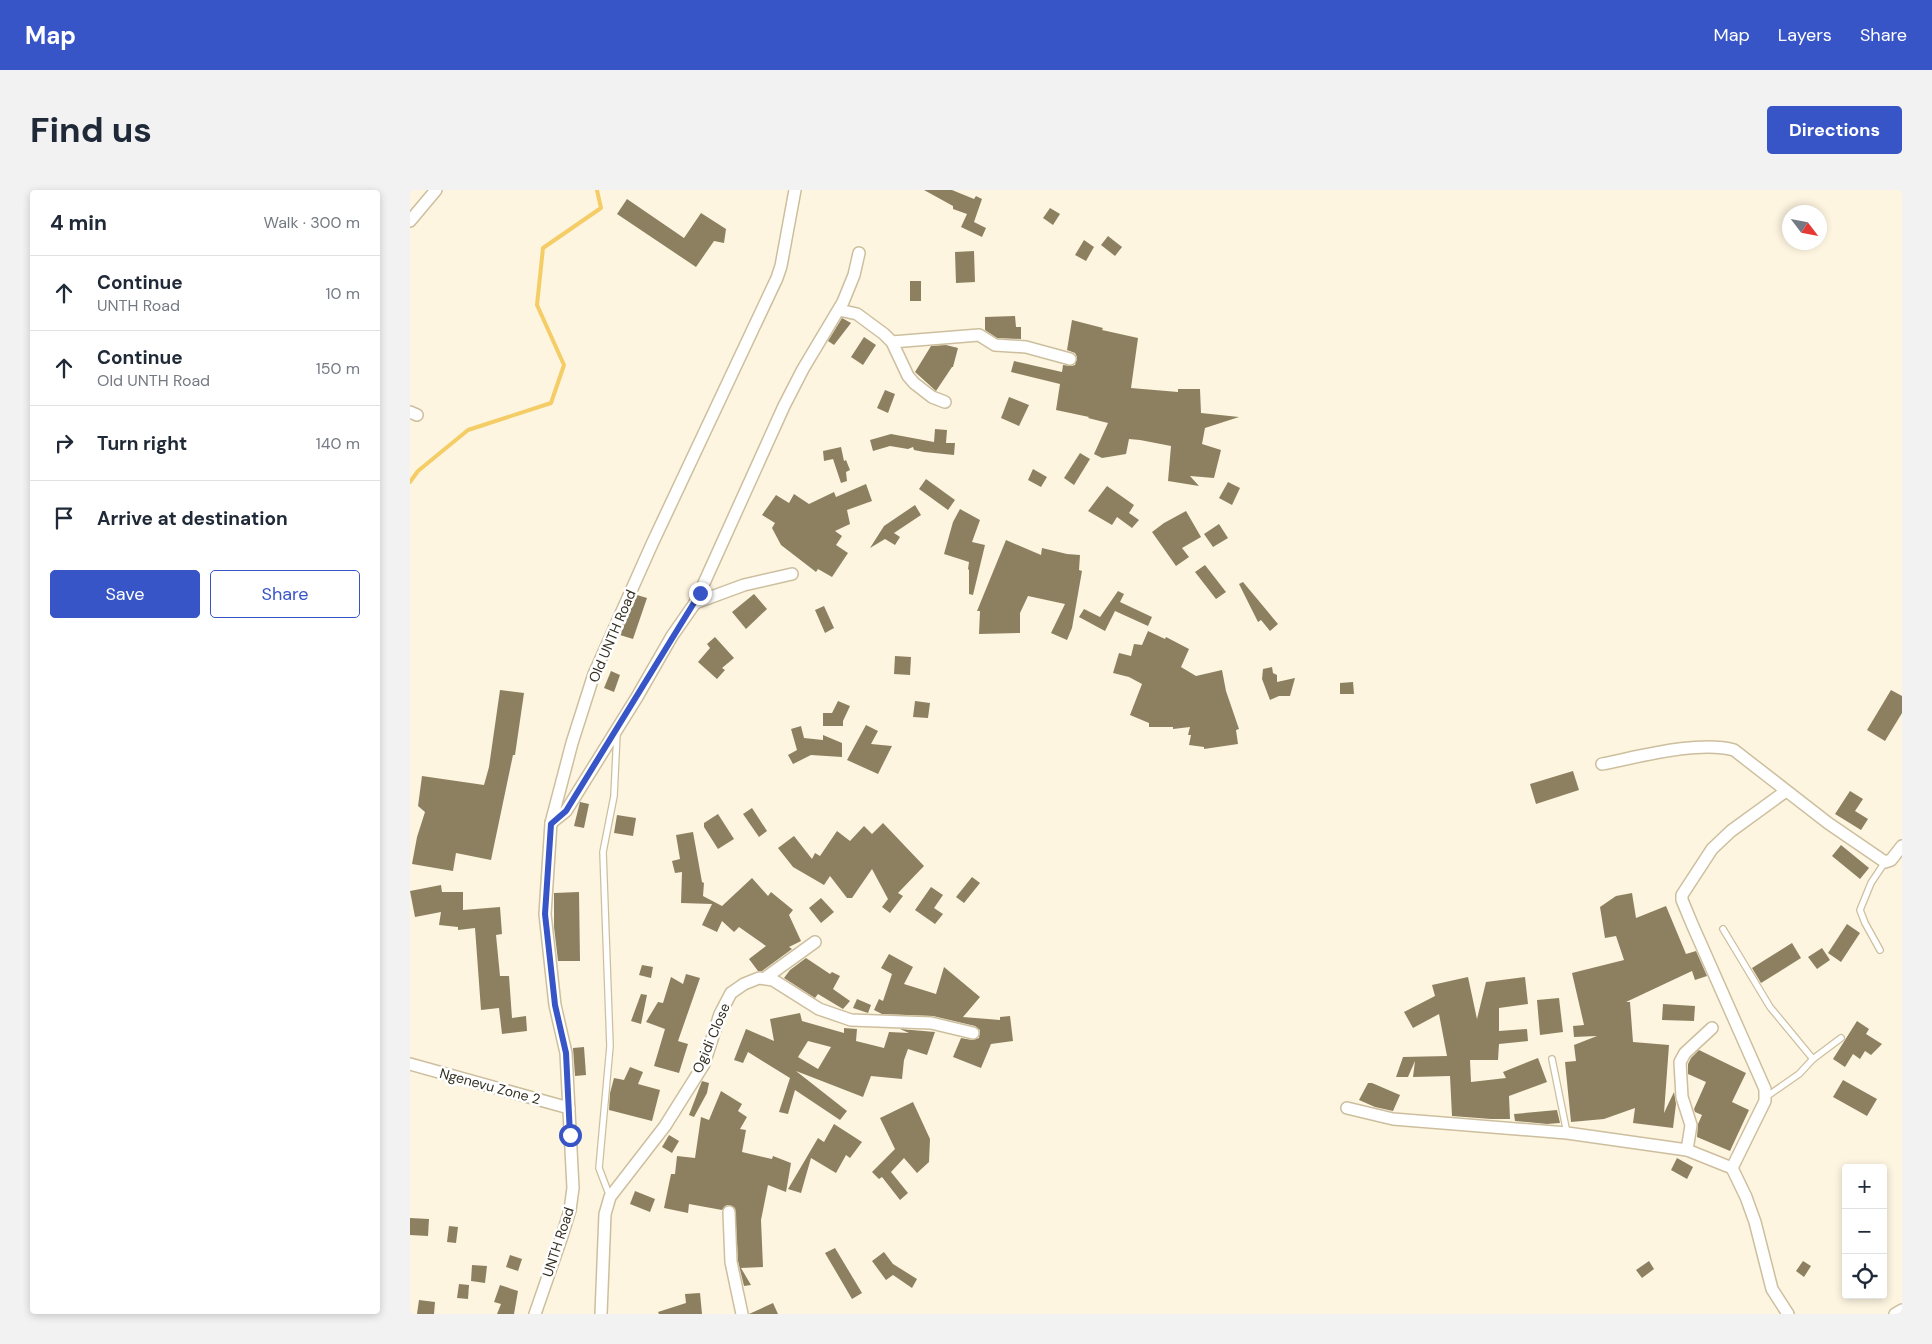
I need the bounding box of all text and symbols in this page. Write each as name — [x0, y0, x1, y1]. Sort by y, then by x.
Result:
text: Map — [25, 20, 76, 51]
text: Map — [1714, 23, 1750, 47]
text: Layers — [1778, 23, 1832, 47]
text: Share — [1860, 23, 1907, 47]
button: Directions — [1767, 106, 1902, 154]
text: Find us — [30, 107, 152, 153]
north arrow — [1782, 205, 1827, 250]
text: 4 min — [50, 209, 107, 237]
text: Walk · 300 m — [263, 212, 360, 233]
text: Continue — [97, 270, 183, 295]
icon: ahead — [50, 279, 78, 307]
text: 10 m — [326, 283, 360, 304]
text: UNTH Road — [97, 295, 180, 316]
text: Continue — [97, 345, 183, 370]
icon: ahead — [50, 354, 78, 382]
text: 150 m — [316, 358, 360, 379]
text: Old UNTH Road — [97, 370, 210, 391]
icon: right — [50, 429, 78, 457]
text: Turn right — [97, 431, 187, 456]
text: 140 m — [316, 433, 360, 454]
icon: arrive — [50, 504, 78, 532]
text: Arrive at destination — [97, 506, 288, 531]
button: Save — [50, 570, 200, 618]
button: Share — [210, 570, 360, 618]
route end — [689, 582, 712, 605]
street label: Old UNTH Road — [584, 587, 640, 685]
street label: Ogidi Close — [688, 1000, 734, 1076]
street label: Ngenevu Zone 2 — [438, 1064, 542, 1108]
route start — [559, 1124, 582, 1147]
map controls — [1842, 1164, 1887, 1299]
button: + — [1842, 1164, 1887, 1209]
street label: UNTH Road — [538, 1205, 578, 1279]
button: − — [1842, 1209, 1887, 1254]
button: locate — [1842, 1254, 1887, 1299]

